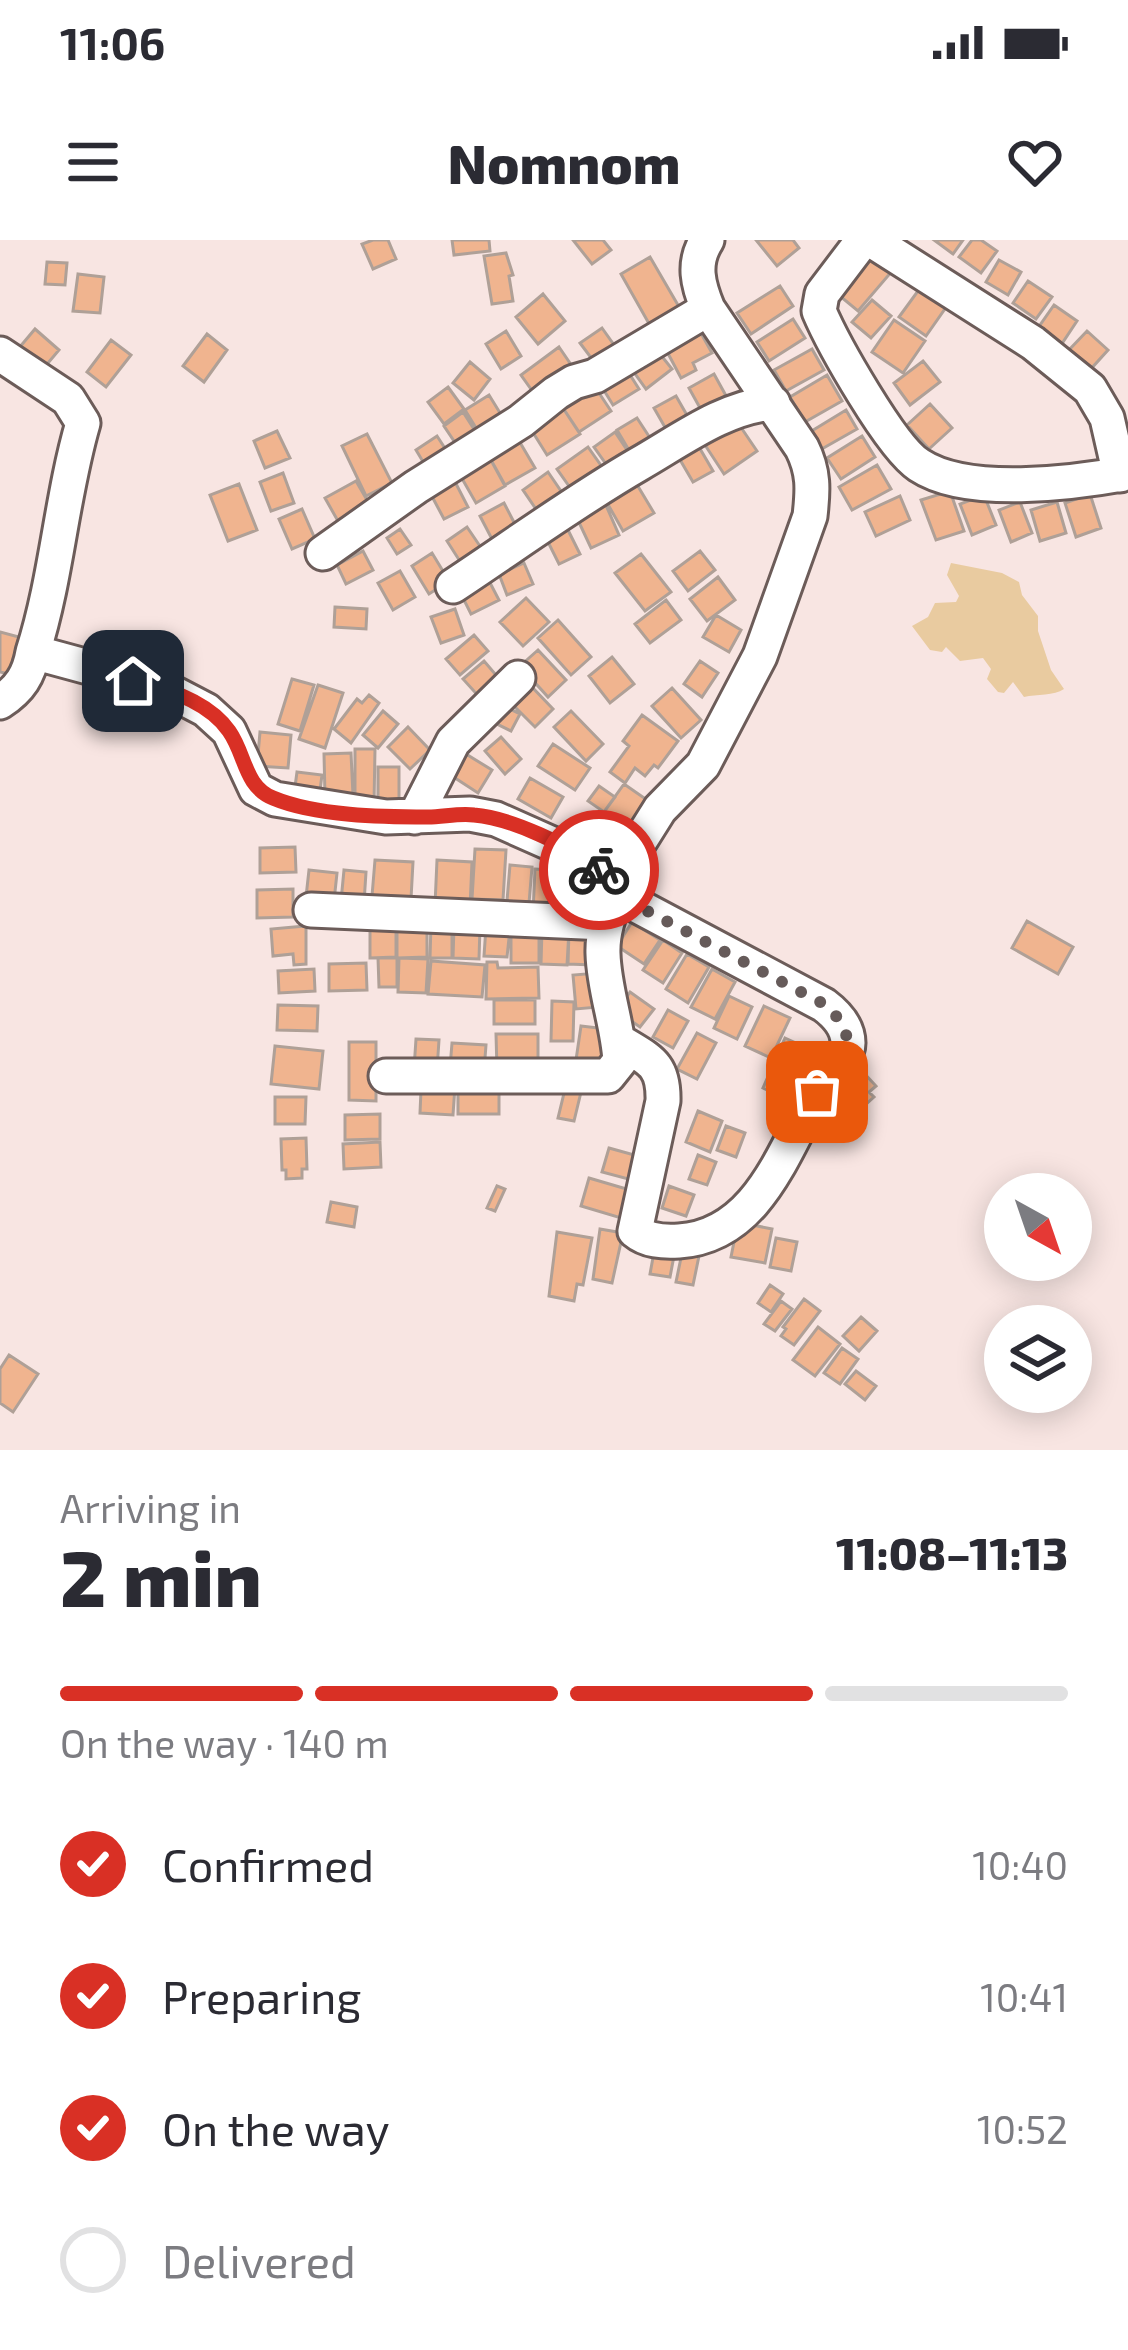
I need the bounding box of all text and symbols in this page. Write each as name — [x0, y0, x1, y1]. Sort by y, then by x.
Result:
text: 11:06 — [60, 15, 165, 69]
icon: menu — [60, 129, 126, 195]
icon: heart — [1002, 129, 1068, 195]
text: Nomnom — [448, 130, 680, 195]
pin — [82, 630, 184, 732]
icon: home — [100, 648, 166, 714]
courier — [539, 810, 659, 930]
icon: bike — [566, 837, 632, 903]
pin — [766, 1041, 868, 1143]
icon: bag — [784, 1059, 850, 1125]
north arrow — [984, 1173, 1092, 1281]
map controls — [984, 1173, 1092, 1413]
button: layers — [984, 1305, 1092, 1413]
text: Arriving in — [60, 1484, 241, 1531]
text: 11:08–11:13 — [836, 1525, 1068, 1579]
text: 2 min — [60, 1529, 262, 1623]
text: On the way · 140 m — [60, 1719, 389, 1766]
icon: check — [60, 1831, 126, 1897]
text: Confirmed — [162, 1837, 374, 1891]
text: 10:40 — [972, 1841, 1068, 1888]
icon: check — [60, 1963, 126, 2029]
text: Preparing — [162, 1969, 361, 2023]
text: 10:41 — [980, 1973, 1068, 2020]
icon: check — [60, 2095, 126, 2161]
text: On the way — [162, 2101, 389, 2155]
text: 10:52 — [977, 2105, 1068, 2152]
text: Delivered — [162, 2233, 356, 2287]

